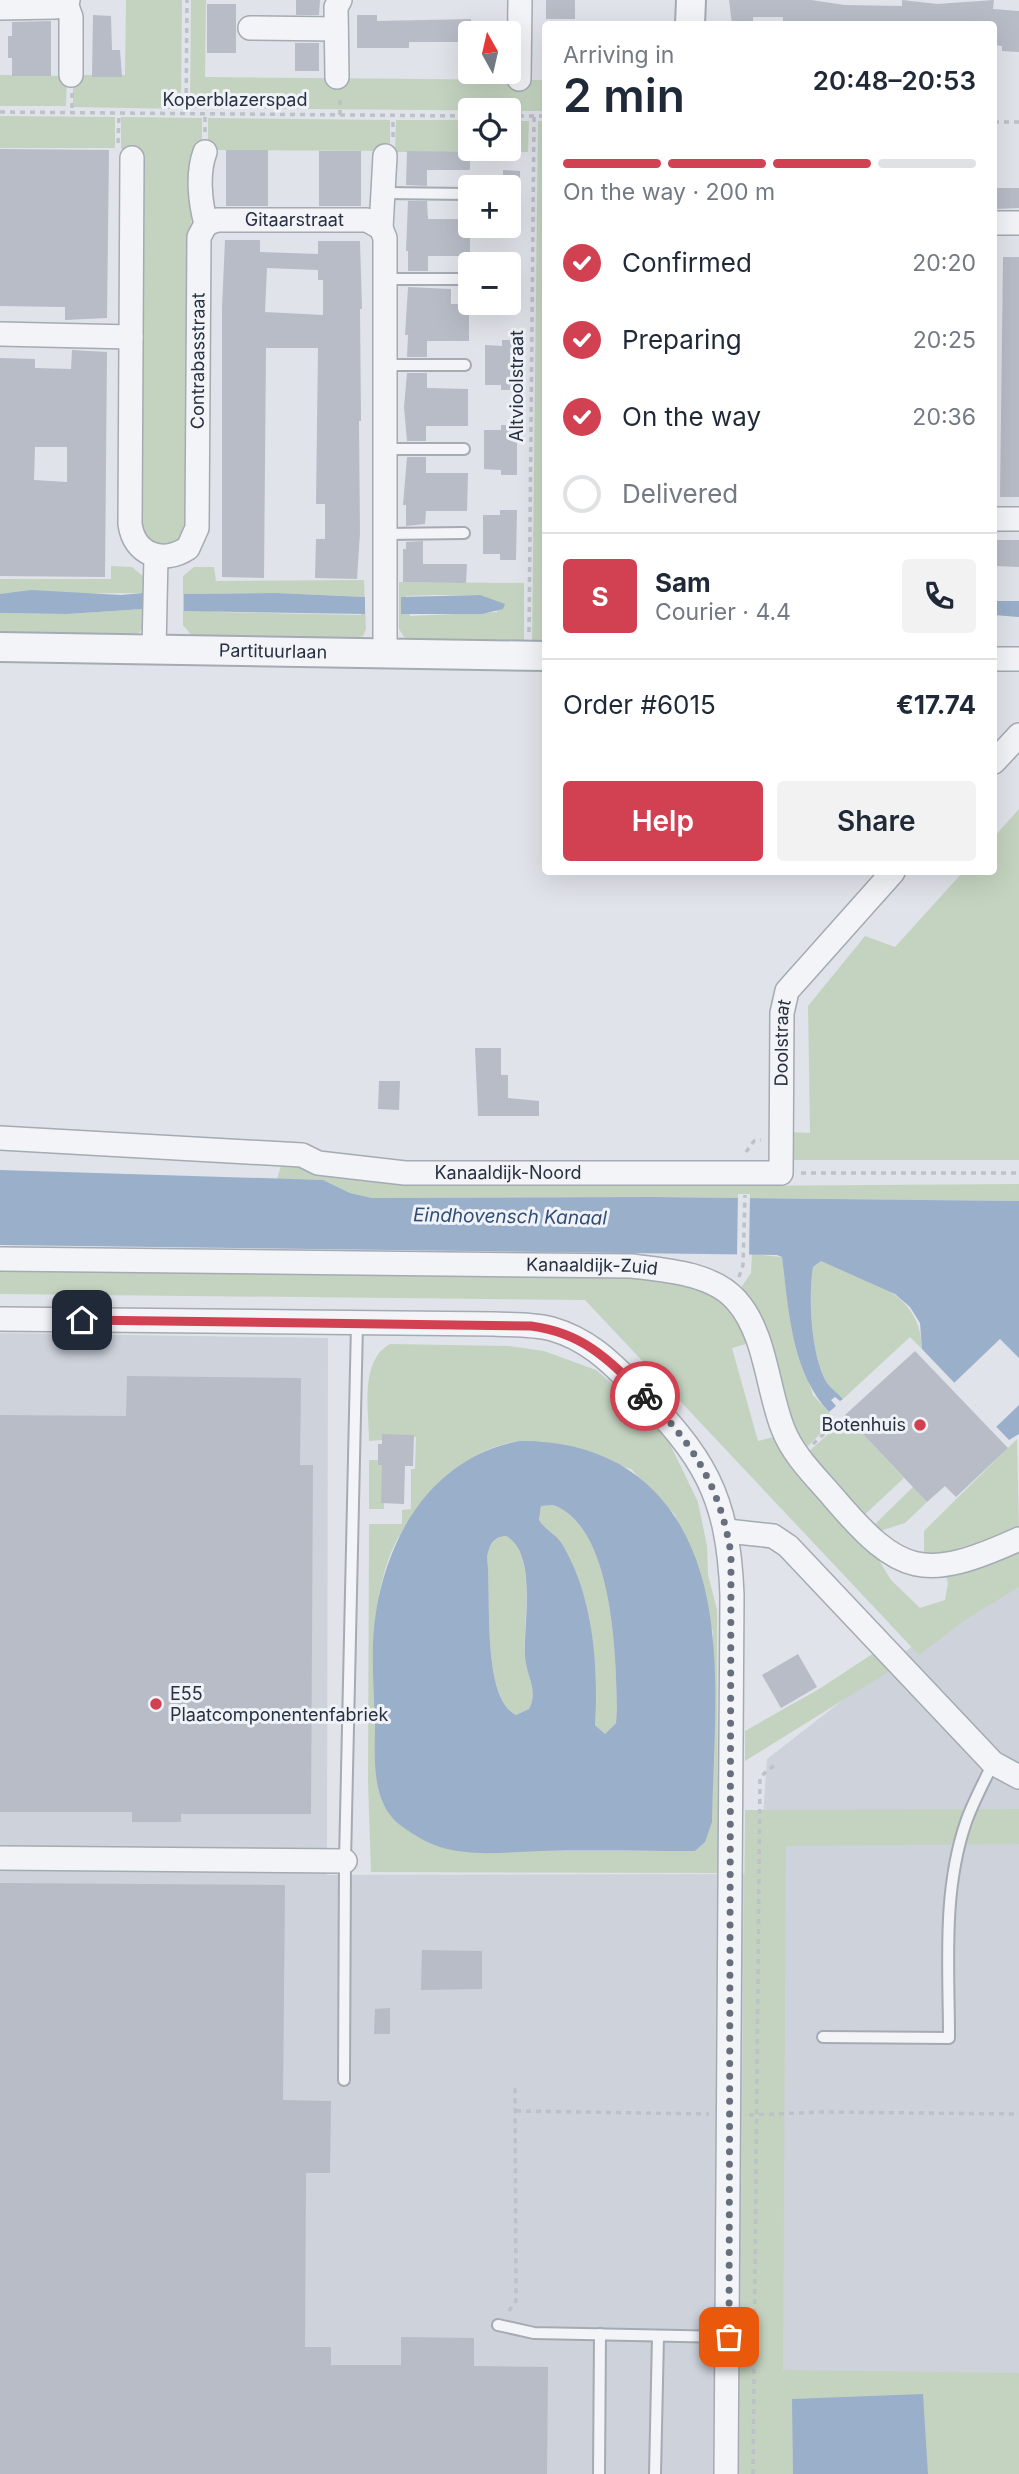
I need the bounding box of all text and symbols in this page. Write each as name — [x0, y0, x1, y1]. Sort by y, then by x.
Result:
north arrow — [458, 21, 522, 84]
map controls — [458, 21, 521, 315]
text: Arriving in — [563, 41, 674, 69]
text: 20:48–20:53 — [813, 65, 976, 96]
text: 2 min — [563, 67, 685, 123]
street label: Koperblazerspad — [162, 89, 308, 110]
button: locate — [458, 98, 521, 161]
button: + — [458, 175, 521, 238]
text: On the way · 200 m — [563, 178, 775, 206]
street label: Gitaarstraat — [245, 209, 344, 230]
icon: check — [563, 244, 601, 282]
text: Confirmed — [622, 247, 752, 278]
text: 20:20 — [912, 249, 976, 277]
button: − — [458, 252, 521, 315]
street label: Contrabasstraat — [187, 292, 209, 429]
icon: check — [563, 321, 601, 359]
text: Preparing — [622, 324, 742, 355]
text: 20:25 — [913, 326, 976, 354]
street label: Altvioolstraat — [506, 330, 527, 442]
icon: check — [563, 398, 601, 436]
text: On the way — [622, 401, 761, 432]
text: 20:36 — [912, 403, 976, 431]
text: Delivered — [622, 478, 738, 509]
button: phone — [902, 559, 976, 633]
text: Sam — [655, 567, 711, 598]
text: S — [591, 581, 609, 612]
text: Courier · 4.4 — [655, 598, 791, 626]
street label: Partituurlaan — [219, 640, 327, 662]
text: Order #6015 — [563, 689, 716, 720]
text: €17.74 — [896, 689, 976, 720]
button: Help — [563, 781, 763, 861]
button: Share — [777, 781, 976, 861]
street label: Doolstraat — [771, 997, 795, 1087]
street label: Kanaaldijk-Noord — [434, 1162, 582, 1183]
water label: Eindhovensch Kanaal — [413, 1203, 608, 1230]
street label: Kanaaldijk-Zuid — [526, 1254, 659, 1279]
pin — [52, 1290, 112, 1350]
icon: home — [63, 1301, 101, 1339]
courier — [610, 1361, 680, 1431]
icon: bike — [626, 1377, 664, 1415]
place label: Botenhuis — [821, 1414, 906, 1435]
marker: Botenhuis — [912, 1417, 928, 1433]
place label: E55 Plaatcomponentenfabriek — [170, 1683, 388, 1725]
marker: E55 Plaatcomponentenfabriek — [148, 1696, 164, 1712]
pin — [699, 2307, 759, 2367]
icon: bag — [710, 2318, 748, 2356]

